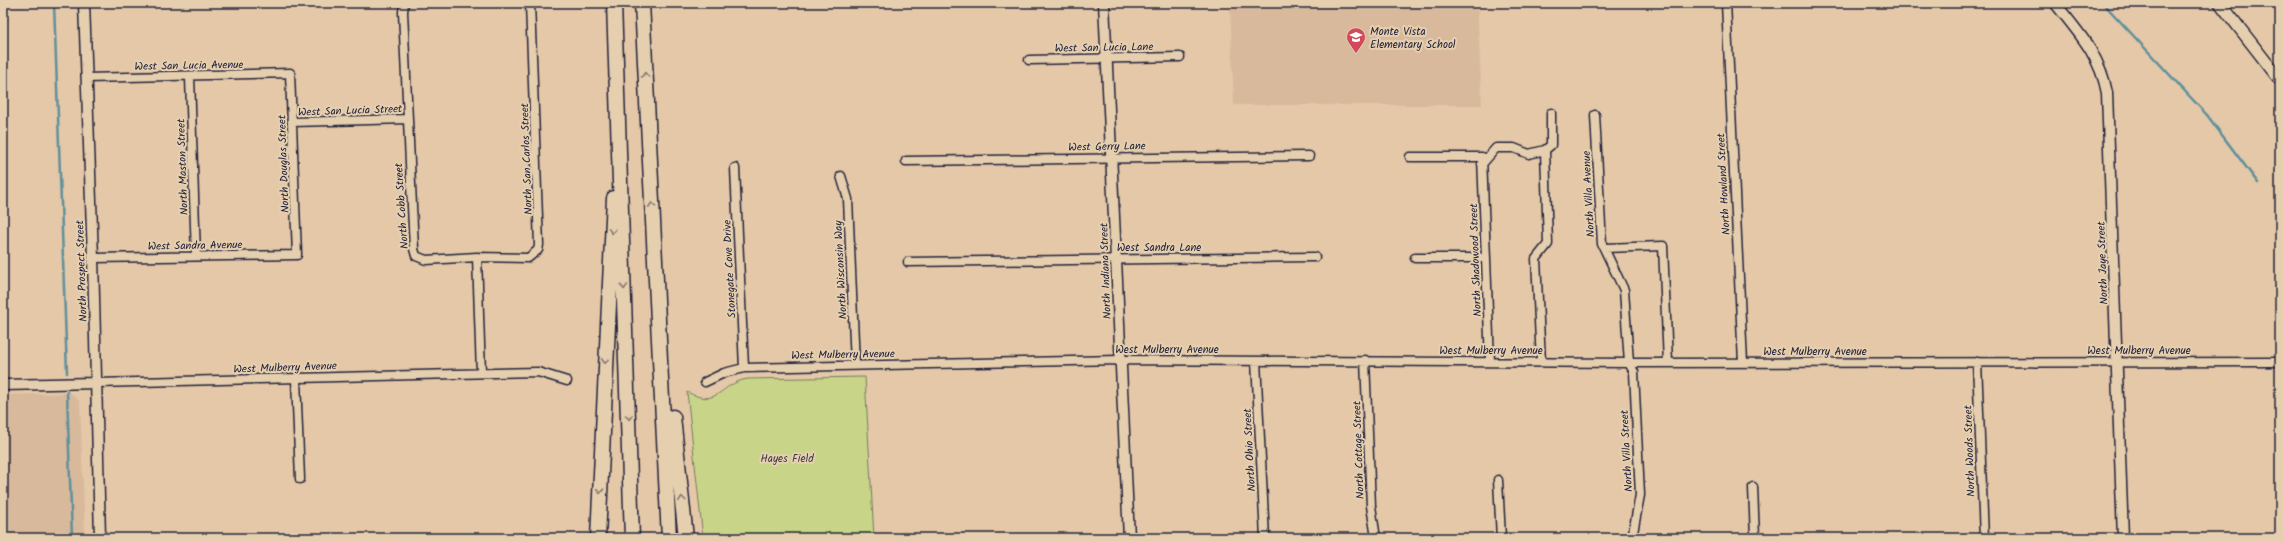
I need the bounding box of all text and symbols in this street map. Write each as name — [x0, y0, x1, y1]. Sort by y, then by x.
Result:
place label: Monte Vista Elementary School — [1370, 23, 1456, 54]
school or university icon: Monte Vista Elementary School — [1345, 26, 1367, 54]
street label: West San Lucia Lane — [1055, 38, 1153, 58]
street label: West San Lucia Avenue — [134, 56, 244, 76]
one-way arrow — [641, 72, 650, 78]
street label: West San Lucia Street — [298, 100, 403, 122]
street label: North San Carlos Street — [516, 102, 538, 215]
street label: North Douglas Street — [273, 114, 295, 213]
street label: North Maston Street — [172, 118, 194, 216]
street label: North Howland Street — [1712, 132, 1736, 235]
street label: West Gerry Lane — [1068, 137, 1146, 157]
street label: North Villa Avenue — [1578, 150, 1600, 238]
street label: North Cobb Street — [390, 162, 414, 249]
one-way arrow — [648, 202, 657, 208]
street label: North Shadowood Street — [1465, 202, 1487, 317]
street label: North Prospect Street — [71, 219, 93, 322]
street label: Stonegate Cove Drive — [718, 219, 742, 319]
street label: North Wisconsin Way — [829, 219, 853, 320]
street label: North Jaye Street — [2093, 220, 2113, 305]
street label: North Indiana Street — [1095, 222, 1117, 320]
one-way arrow — [607, 228, 616, 234]
street label: West Sandra Avenue — [147, 236, 243, 256]
street label: West Sandra Lane — [1117, 239, 1201, 257]
one-way arrow — [620, 284, 629, 290]
street label: West Mulberry Avenue — [1115, 341, 1219, 359]
street label: West Mulberry Avenue — [1439, 342, 1543, 360]
street label: West Mulberry Avenue — [2087, 342, 2191, 360]
street label: West Mulberry Avenue — [1763, 343, 1867, 361]
street label: West Mulberry Avenue — [791, 345, 895, 365]
street label: West Mulberry Avenue — [233, 357, 337, 379]
one-way arrow — [601, 358, 610, 364]
street label: North Cottage Street — [1348, 400, 1370, 499]
street label: North Woods Street — [1959, 404, 1981, 497]
street label: North Ohio Street — [1239, 407, 1261, 492]
street label: North Villa Street — [1616, 409, 1638, 492]
one-way arrow — [624, 414, 633, 420]
park label: Hayes Field — [760, 450, 814, 468]
one-way arrow — [596, 488, 604, 494]
one-way arrow — [677, 496, 686, 502]

